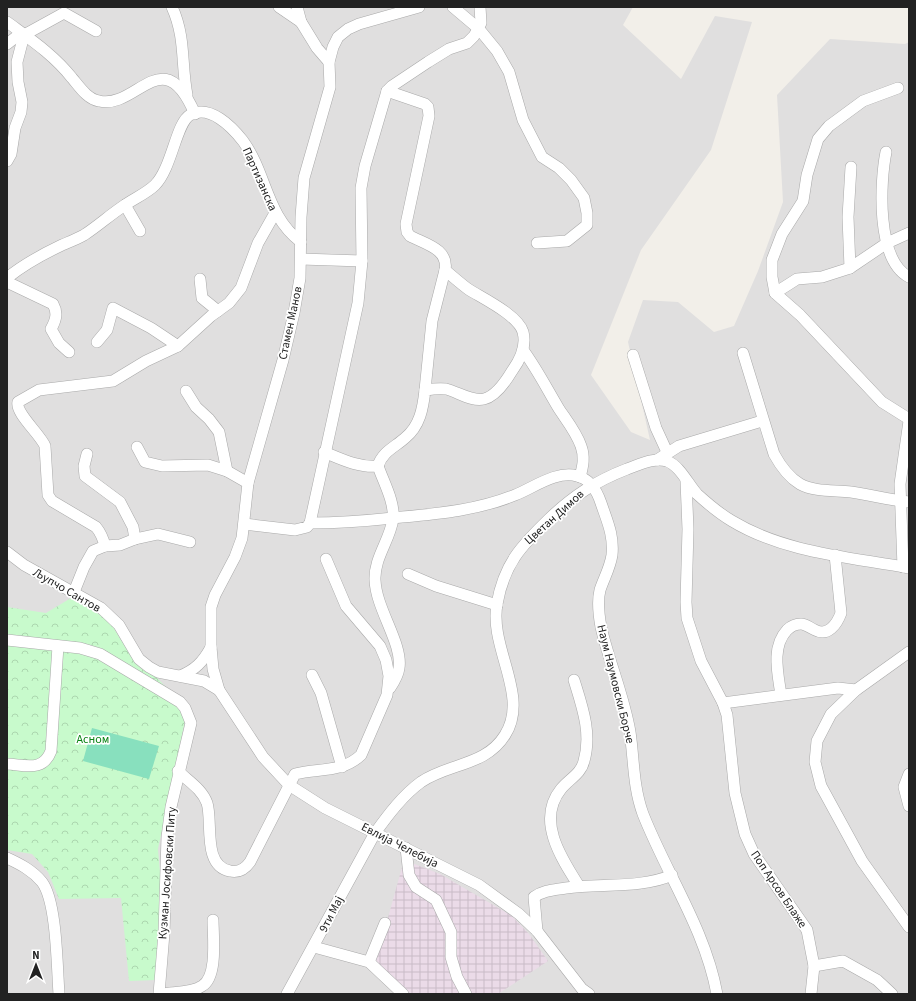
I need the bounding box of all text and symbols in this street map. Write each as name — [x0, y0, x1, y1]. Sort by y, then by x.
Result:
street label: Партизанска — [238, 145, 281, 214]
street label: Стамен Манов — [274, 285, 307, 361]
street label: Цветан Димов — [521, 486, 588, 549]
street label: Љупчо Сантов — [30, 564, 104, 617]
street label: Наум Наумовски Борче — [593, 623, 639, 745]
park label: Асном — [77, 731, 109, 748]
street label: Кузман Јосифовски Питу — [154, 806, 181, 940]
street label: Евлија Челебија — [358, 819, 441, 872]
street label: Поп Арсов Блаже — [746, 847, 811, 931]
street label: 9ти Мај — [315, 893, 348, 935]
north arrow — [16, 945, 56, 985]
text: N — [32, 948, 40, 963]

